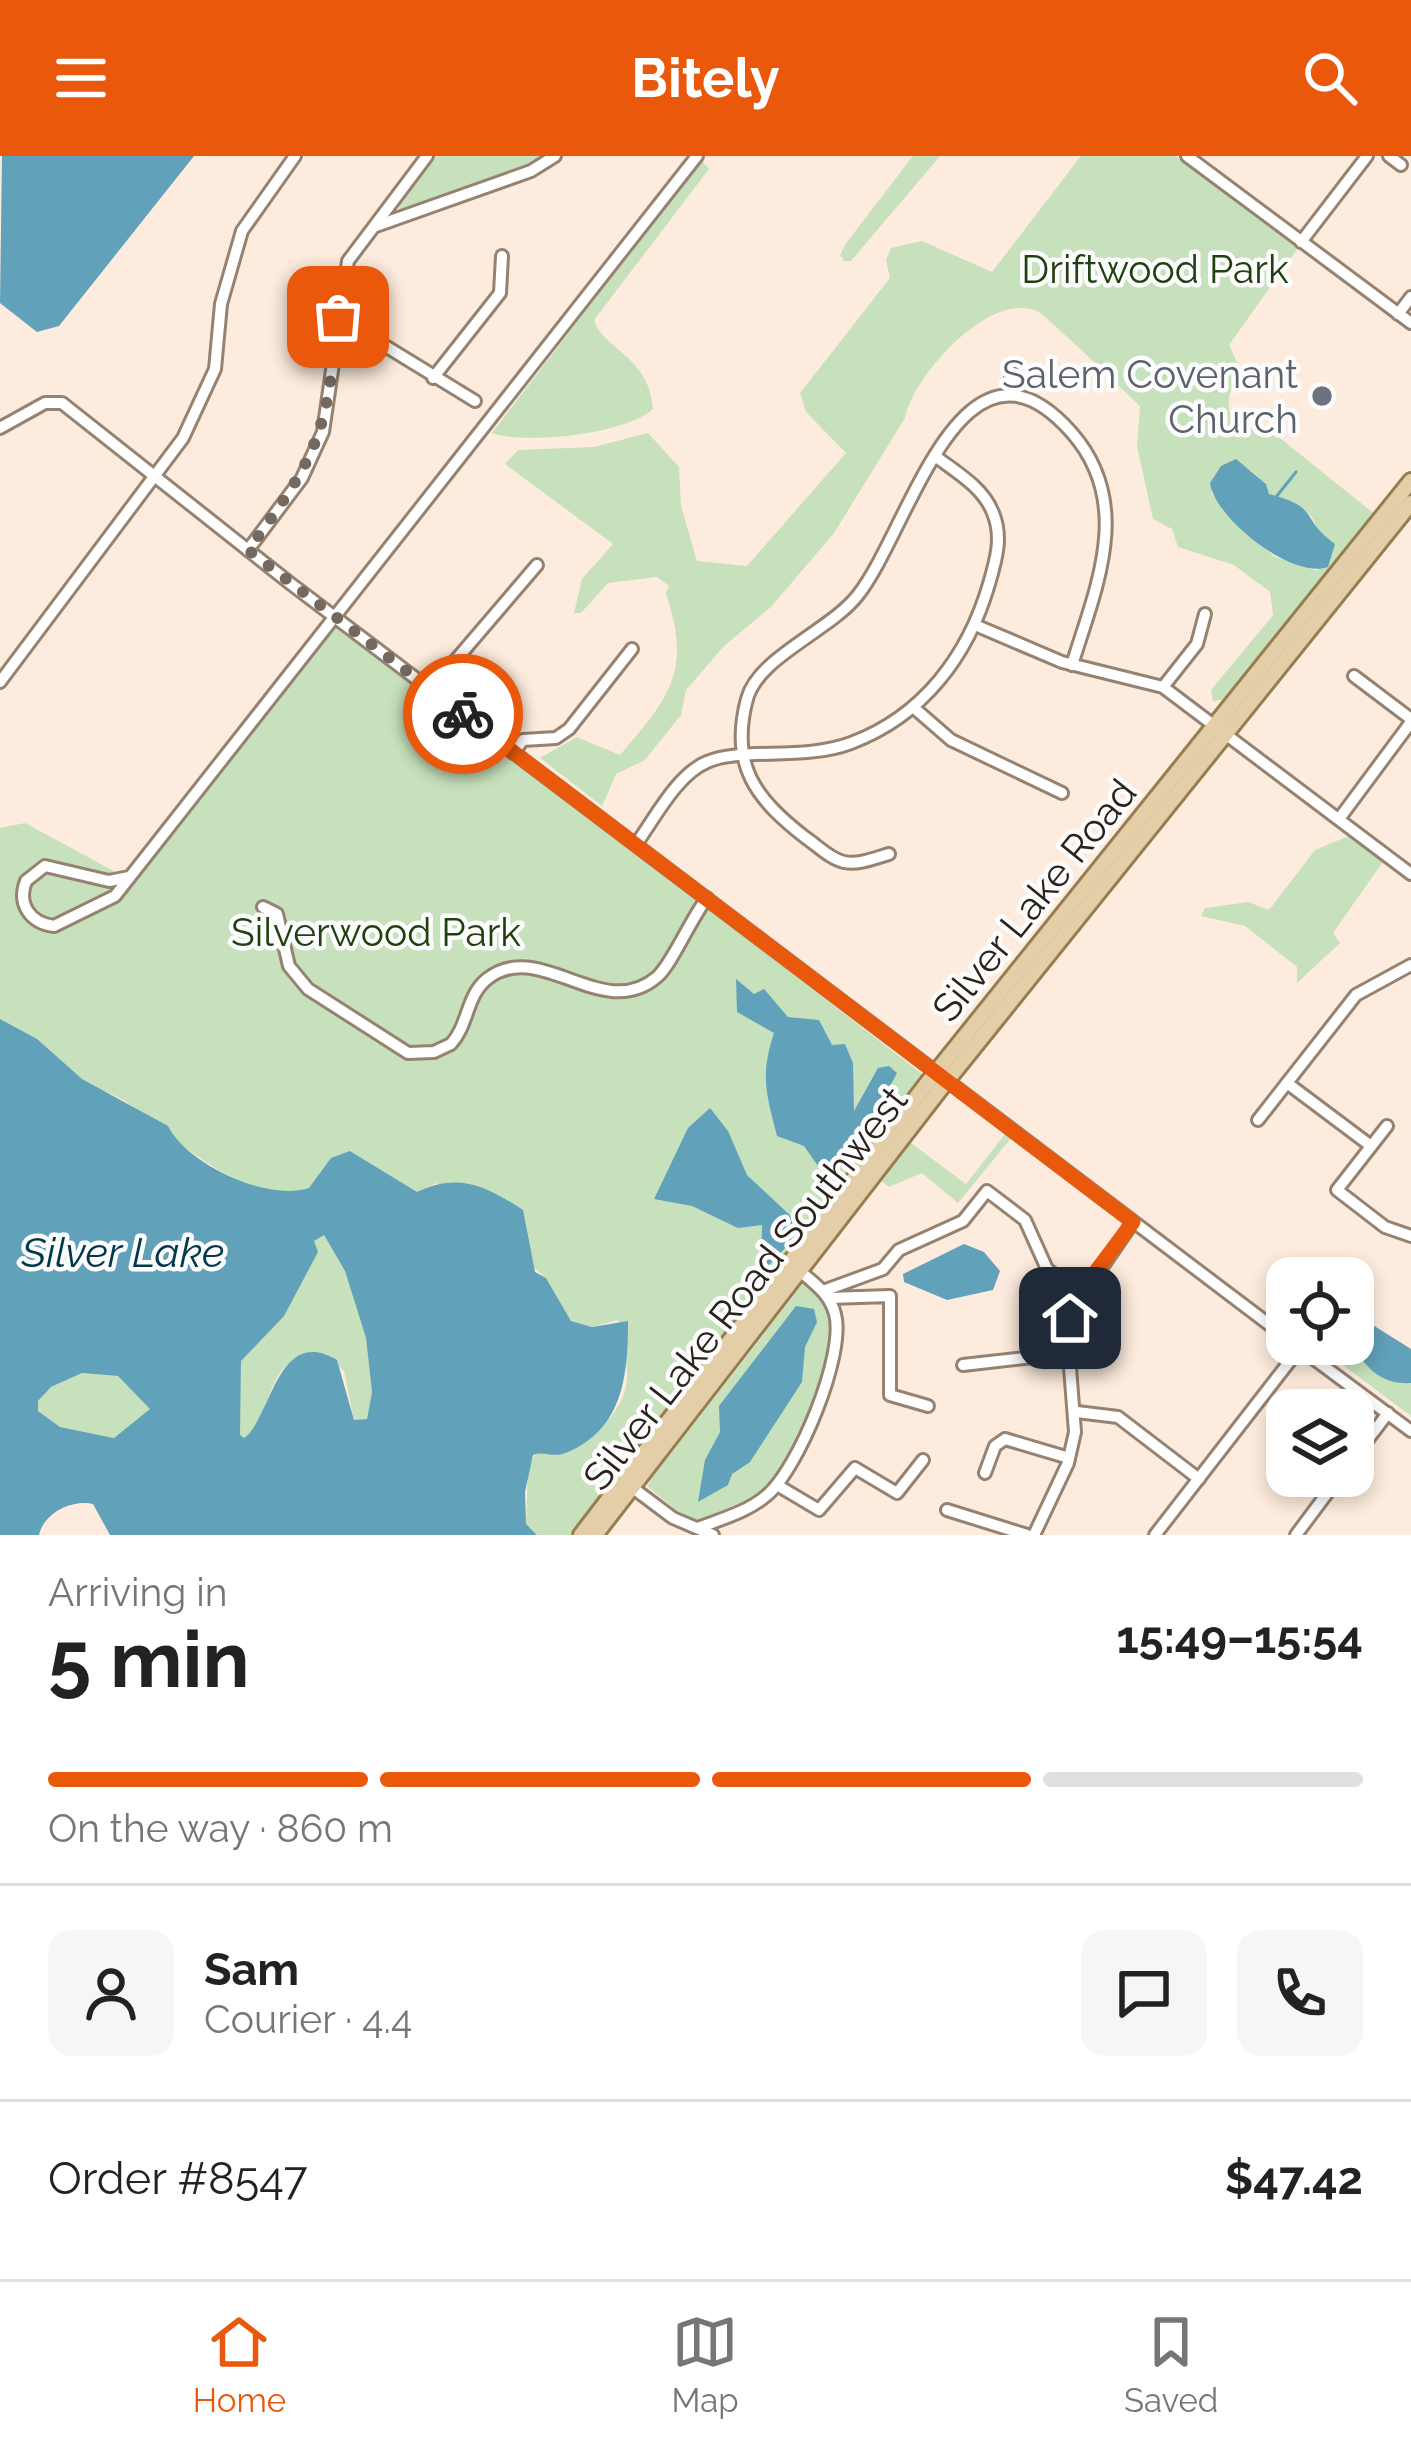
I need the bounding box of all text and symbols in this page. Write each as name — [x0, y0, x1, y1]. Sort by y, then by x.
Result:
icon: menu — [48, 45, 114, 111]
icon: search — [1297, 45, 1363, 111]
text: Bitely — [631, 46, 780, 110]
park label: Driftwood Park — [1021, 246, 1289, 292]
pin — [287, 266, 389, 368]
icon: bag — [305, 284, 371, 350]
place label: Salem Covenant Church — [1002, 351, 1298, 442]
marker: Salem Covenant Church — [1309, 383, 1335, 409]
courier — [403, 654, 523, 774]
icon: bike — [430, 681, 496, 747]
street label: Silver Lake Road — [922, 770, 1146, 1030]
park label: Silverwood Park — [231, 909, 521, 955]
street label: Silver Lake Road Southwest — [573, 1077, 917, 1499]
water label: Silver Lake — [21, 1228, 224, 1277]
map controls — [1266, 1257, 1374, 1497]
button: locate — [1266, 1257, 1374, 1365]
pin — [1019, 1267, 1121, 1369]
icon: home — [1037, 1285, 1103, 1351]
button: layers — [1266, 1389, 1374, 1497]
text: Arriving in — [48, 1569, 228, 1615]
text: 15:49–15:54 — [1116, 1611, 1363, 1664]
text: 5 min — [48, 1614, 250, 1705]
text: On the way · 860 m — [48, 1805, 393, 1851]
button: person — [48, 1930, 174, 2056]
button: chat — [1081, 1930, 1207, 2056]
button: phone — [1237, 1930, 1363, 2056]
text: Sam — [204, 1943, 299, 1996]
text: Courier · 4.4 — [204, 1996, 412, 2042]
text: Order #8547 — [48, 2152, 308, 2205]
text: $47.42 — [1225, 2152, 1363, 2205]
tab: Home — [193, 2309, 286, 2420]
tab: Map — [671, 2309, 739, 2420]
tab: Saved — [1124, 2309, 1218, 2420]

